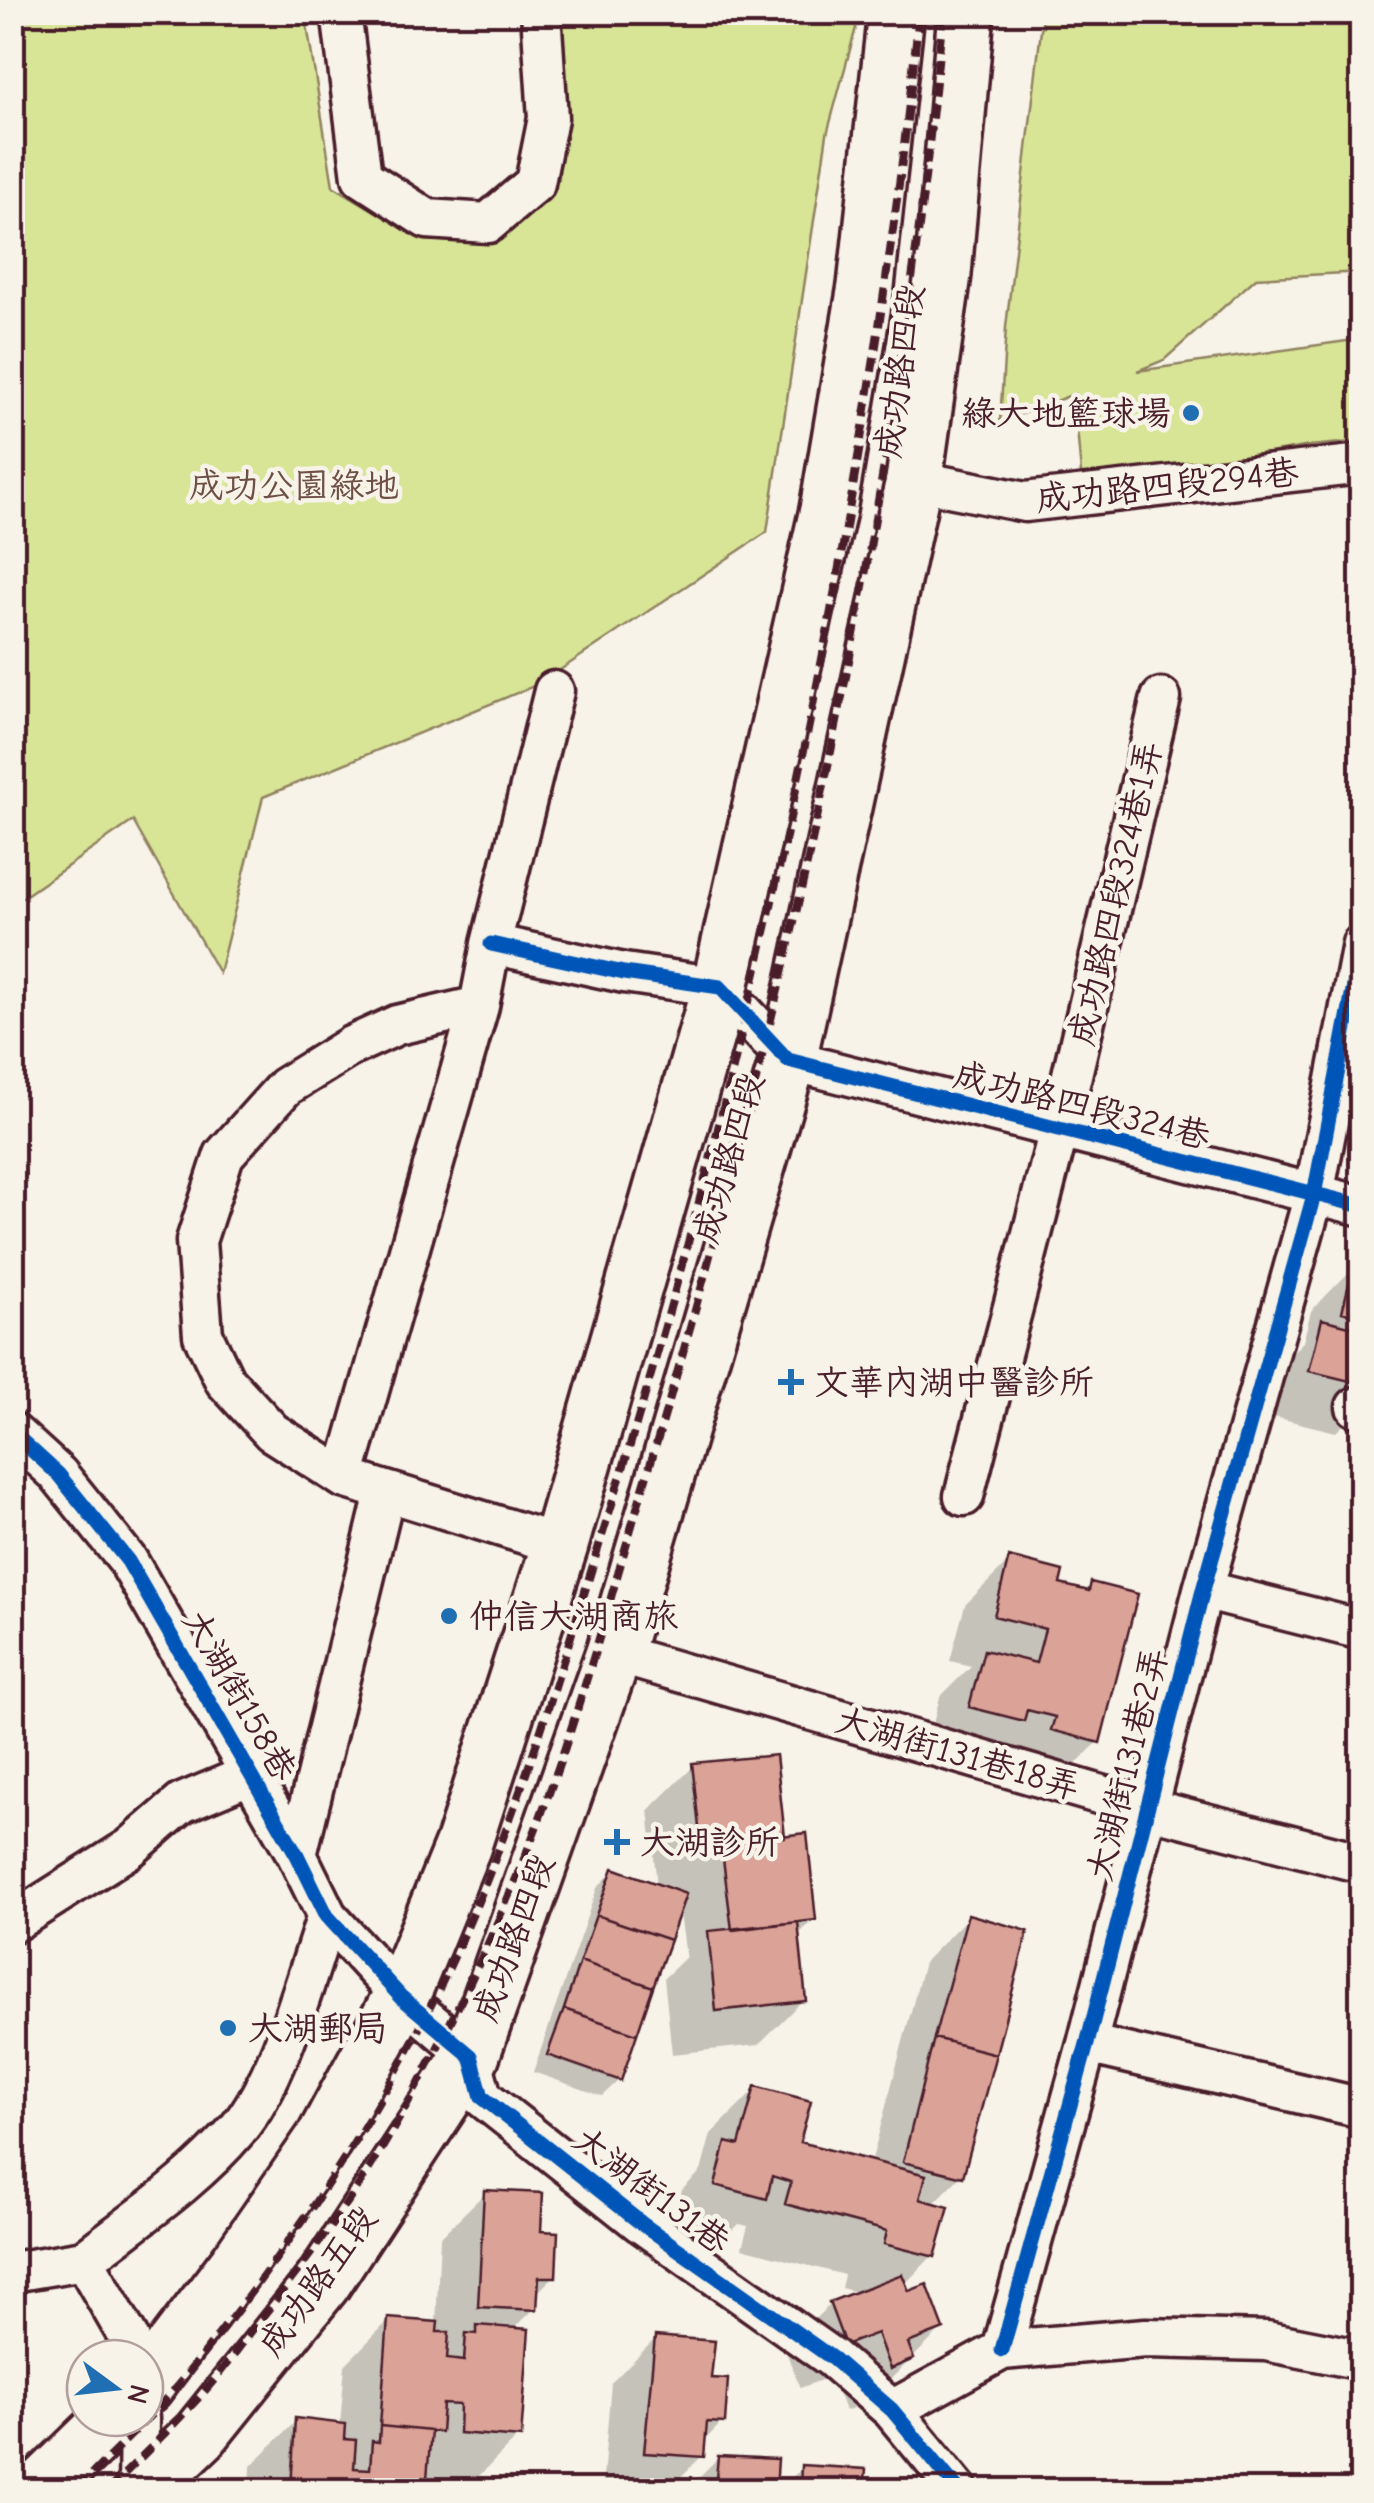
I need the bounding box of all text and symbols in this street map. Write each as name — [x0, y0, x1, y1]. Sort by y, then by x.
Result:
street label: 成功路四段 — [867, 282, 932, 461]
place label: 綠大地籃球場 — [961, 393, 1171, 434]
marker: 綠大地籃球場 — [1180, 402, 1202, 424]
street label: 成功路四段294巷 — [1034, 451, 1300, 520]
park label: 成功公園綠地 — [189, 465, 399, 506]
street label: 成功路四段324巷1弄 — [1060, 737, 1171, 1050]
street label: 成功路四段324巷 — [949, 1054, 1214, 1157]
street label: 成功路四段 — [685, 1068, 772, 1248]
place label: 文華內湖中醫診所 — [814, 1362, 1094, 1403]
marker: 文華內湖中醫診所 — [778, 1369, 804, 1395]
place label: 仲信大湖商旅 — [469, 1596, 679, 1637]
street label: 大湖街158巷 — [174, 1602, 305, 1788]
marker: 仲信大湖商旅 — [438, 1605, 460, 1627]
street label: 大湖街131巷2弄 — [1079, 1643, 1176, 1885]
street label: 大湖街131巷18弄 — [831, 1699, 1085, 1808]
place label: 大湖診所 — [640, 1822, 780, 1863]
marker: 大湖診所 — [604, 1829, 630, 1855]
street label: 成功路四段 — [464, 1849, 563, 2027]
place label: 大湖郵局 — [248, 2008, 388, 2049]
marker: 大湖郵局 — [217, 2017, 239, 2039]
street label: 大湖街131巷 — [565, 2118, 738, 2263]
street label: 成功路五段 — [249, 2198, 385, 2364]
north arrow — [65, 2338, 165, 2438]
text: N — [120, 2381, 156, 2407]

